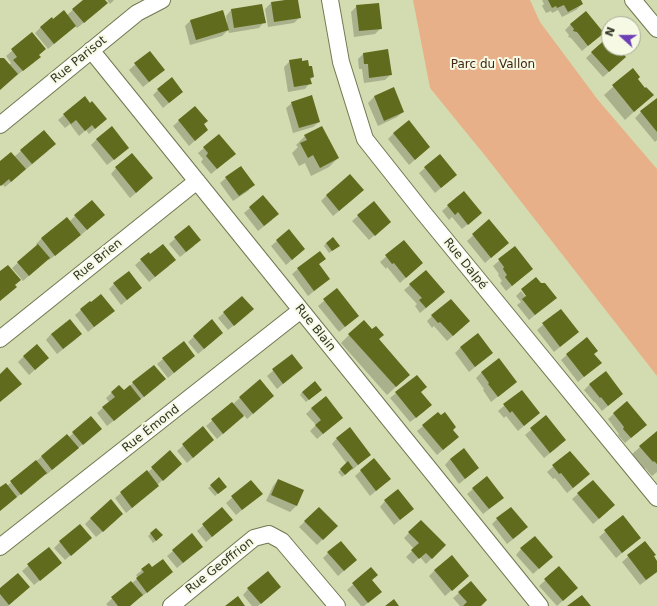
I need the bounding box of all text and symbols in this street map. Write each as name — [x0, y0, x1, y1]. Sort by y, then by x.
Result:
north arrow — [601, 16, 641, 56]
text: N — [603, 25, 618, 39]
street label: Rue Parisot — [48, 33, 110, 87]
park label: Parc du Vallon — [451, 58, 535, 72]
street label: Rue Brien — [71, 236, 125, 284]
street label: Rue Dalpé — [440, 236, 490, 292]
street label: Rue Blain — [292, 302, 338, 354]
street label: Rue Émond — [120, 402, 182, 456]
street label: Rue Geoffrion — [183, 535, 257, 597]

